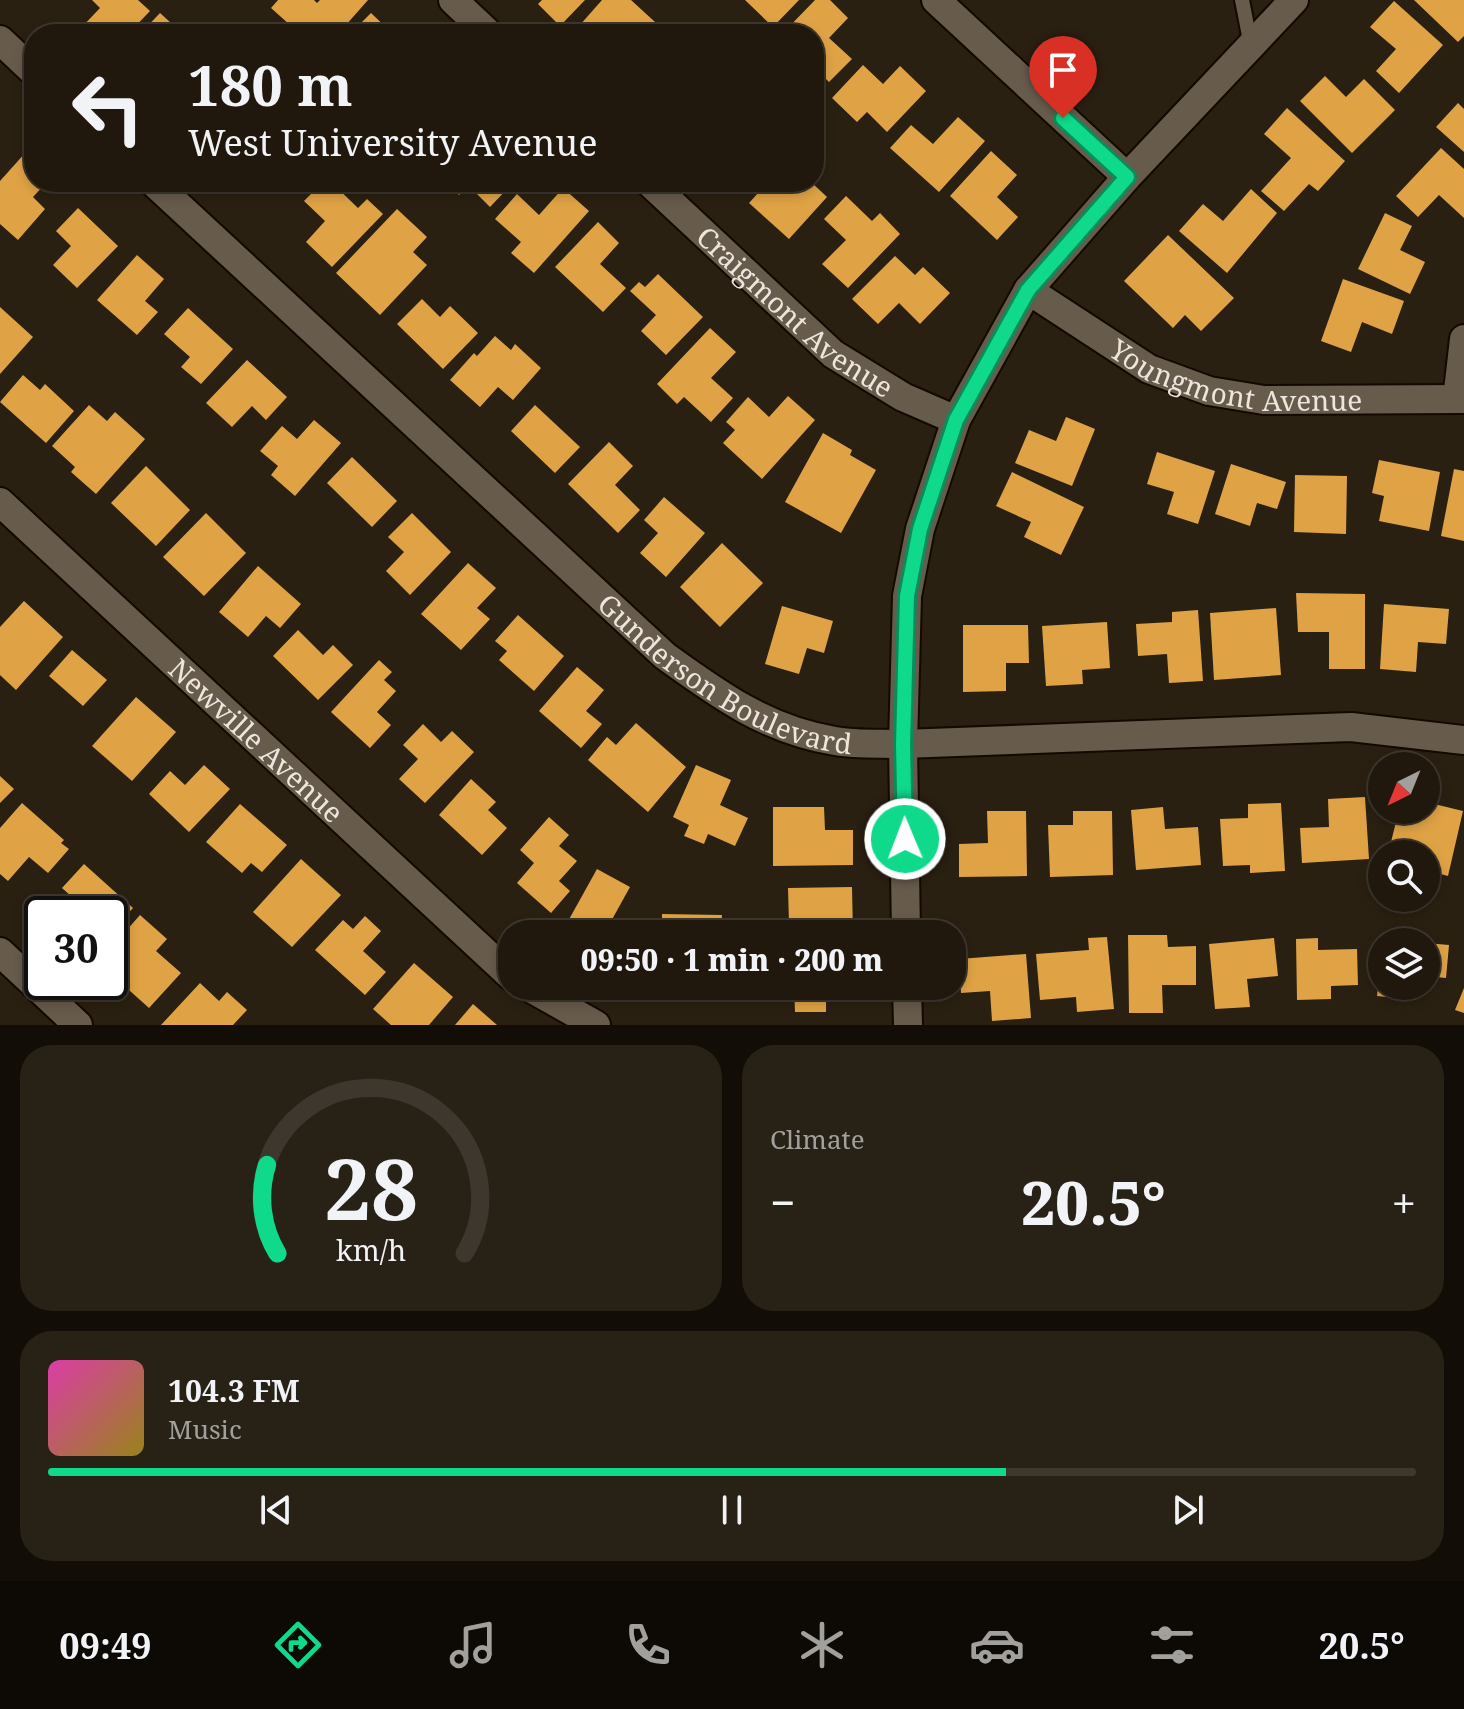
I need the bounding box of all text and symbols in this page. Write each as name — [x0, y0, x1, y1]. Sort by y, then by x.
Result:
pin — [1029, 36, 1097, 118]
text: 180 m — [188, 46, 353, 122]
icon: arrive — [1041, 48, 1085, 92]
icon: left — [56, 56, 160, 160]
text: West University Avenue — [188, 118, 597, 167]
street label: Craigmont Avenue — [689, 217, 901, 406]
street label: Youngmont Avenue — [1102, 329, 1362, 419]
street label: Gunderson Boulevard — [590, 585, 854, 762]
street label: Newville Avenue — [161, 649, 352, 831]
north arrow — [1368, 752, 1440, 824]
map controls — [1368, 752, 1440, 1000]
position arrow — [863, 797, 947, 881]
button: search — [1368, 840, 1440, 912]
speed limit sign: 30 — [24, 896, 128, 1000]
button: layers — [1368, 928, 1440, 1000]
text: 09:50 · 1 min · 200 m — [581, 939, 883, 980]
text: Climate — [770, 1121, 865, 1157]
text: 28 — [324, 1131, 418, 1244]
text: 20.5° — [1021, 1161, 1166, 1243]
text: − — [770, 1172, 795, 1232]
text: + — [1391, 1172, 1416, 1232]
text: km/h — [336, 1230, 406, 1269]
text: 104.3 FM — [168, 1370, 300, 1411]
text: Music — [168, 1411, 242, 1447]
icon: previous — [254, 1488, 298, 1532]
icon: pause — [710, 1488, 754, 1532]
icon: next — [1166, 1488, 1210, 1532]
icon: directions — [270, 1617, 326, 1673]
icon: music — [445, 1617, 501, 1673]
icon: phone — [620, 1617, 676, 1673]
icon: climate — [794, 1617, 850, 1673]
icon: car — [969, 1617, 1025, 1673]
icon: filters — [1144, 1617, 1200, 1673]
text: 09:49 — [59, 1621, 152, 1670]
text: 20.5° — [1319, 1621, 1405, 1670]

